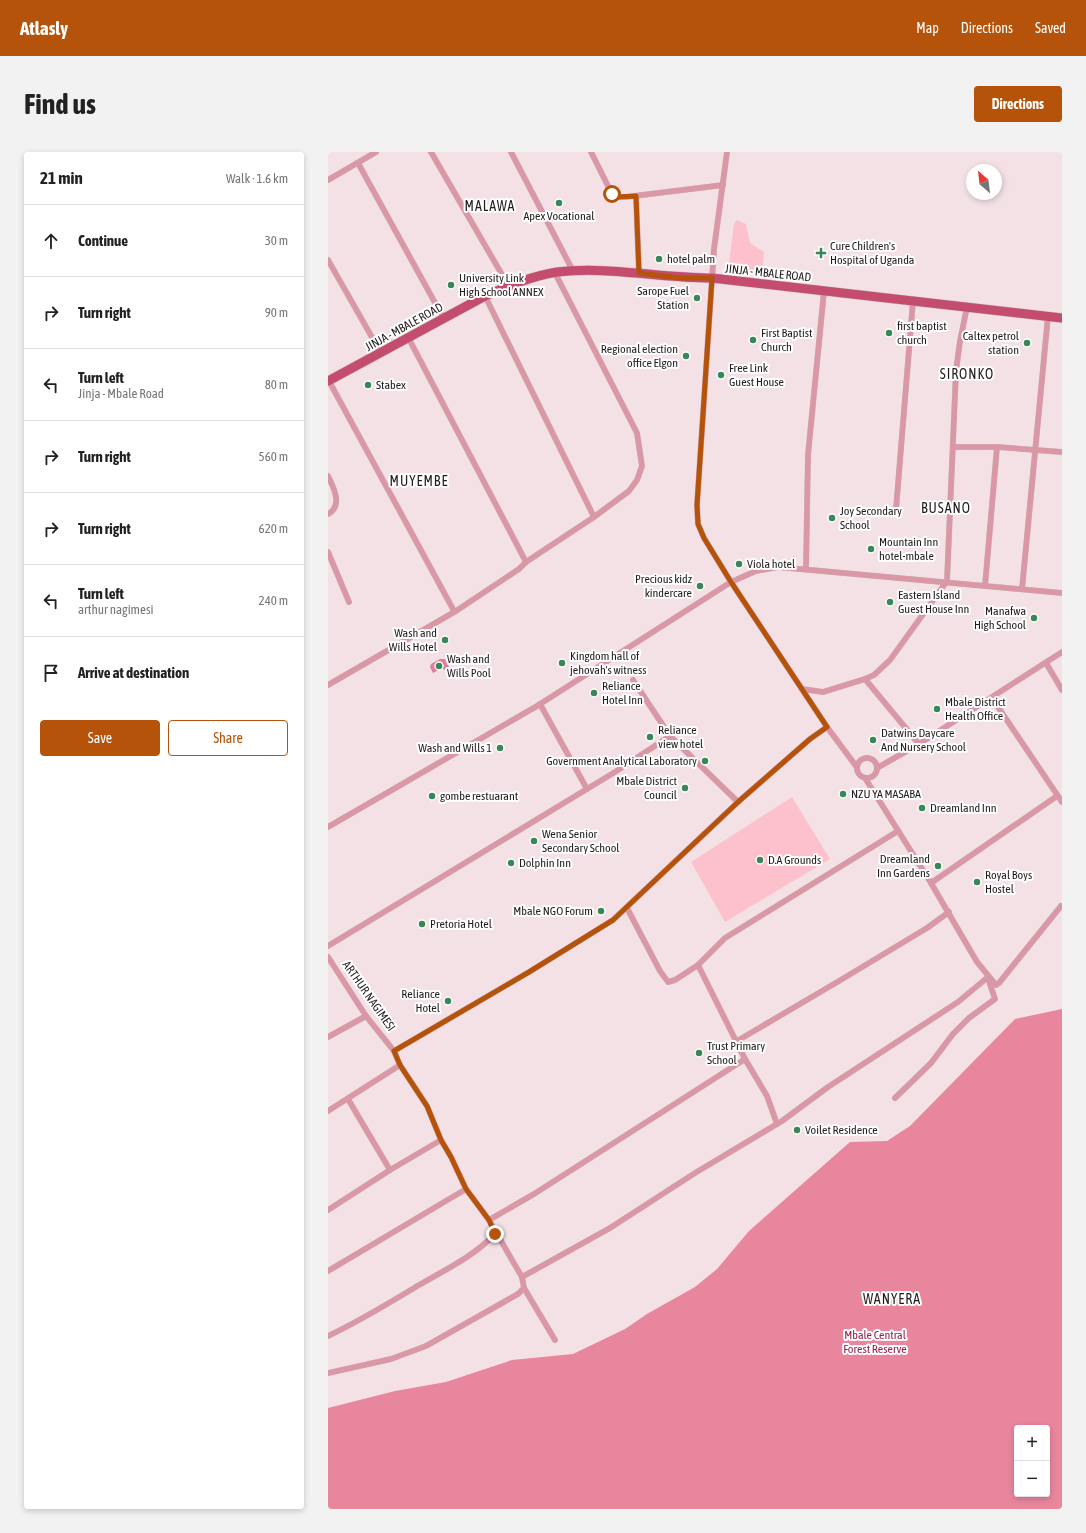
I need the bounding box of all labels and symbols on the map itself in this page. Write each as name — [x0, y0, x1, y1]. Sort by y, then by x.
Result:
north arrow — [966, 164, 1002, 200]
route start — [603, 185, 621, 203]
district label: MALAWA — [465, 198, 515, 214]
marker: Apex Vocational — [554, 198, 564, 208]
place label: Apex Vocational — [523, 209, 595, 223]
place label: Cure Children's Hospital of Uganda — [830, 239, 914, 267]
marker: Cure Children's Hospital of Uganda — [815, 247, 827, 259]
place label: hotel palm — [667, 252, 715, 266]
marker: hotel palm — [654, 254, 664, 264]
street label: JINJA - MBALE ROAD — [724, 262, 812, 285]
place label: University Link High School ANNEX — [459, 271, 544, 299]
marker: University Link High School ANNEX — [446, 280, 456, 290]
place label: Sarope Fuel Station — [637, 284, 690, 312]
marker: Sarope Fuel Station — [692, 293, 702, 303]
street label: JINJA - MBALE ROAD — [363, 300, 445, 354]
place label: first baptist church — [897, 319, 947, 347]
place label: First Baptist Church — [761, 326, 813, 354]
marker: first baptist church — [884, 328, 894, 338]
place label: Caltex petrol station — [963, 329, 1020, 357]
marker: First Baptist Church — [748, 335, 758, 345]
marker: Caltex petrol station — [1022, 338, 1032, 348]
place label: Regional election office Elgon — [601, 342, 678, 370]
marker: Regional election office Elgon — [681, 351, 691, 361]
place label: Free Link Guest House — [729, 361, 784, 389]
district label: SIRONKO — [940, 366, 994, 382]
marker: Free Link Guest House — [716, 370, 726, 380]
place label: Stabex — [376, 378, 406, 392]
marker: Stabex — [363, 380, 373, 390]
district label: MUYEMBE — [390, 473, 448, 489]
district label: BUSANO — [921, 500, 971, 516]
place label: Joy Secondary School — [840, 504, 902, 532]
marker: Joy Secondary School — [827, 513, 837, 523]
place label: Mountain Inn hotel-mbale — [879, 535, 938, 563]
marker: Mountain Inn hotel-mbale — [866, 544, 876, 554]
place label: Viola hotel — [747, 557, 796, 571]
marker: Viola hotel — [734, 559, 744, 569]
place label: Precious kidz kindercare — [635, 572, 693, 600]
marker: Precious kidz kindercare — [695, 581, 705, 591]
place label: Eastern Island Guest House Inn — [898, 588, 969, 616]
marker: Eastern Island Guest House Inn — [885, 597, 895, 607]
place label: Manafwa High School — [974, 604, 1027, 632]
marker: Manafwa High School — [1029, 613, 1039, 623]
place label: Wash and Wills Hotel — [389, 626, 438, 654]
marker: Wash and Wills Hotel — [440, 635, 450, 645]
place label: Kingdom hall of jehovah's witness — [569, 649, 647, 677]
place label: Wash and Wills Pool — [447, 652, 492, 680]
marker: Kingdom hall of jehovah's witness — [557, 658, 567, 668]
marker: Wash and Wills Pool — [434, 661, 444, 671]
place label: Reliance Hotel Inn — [602, 679, 643, 707]
marker: Reliance Hotel Inn — [589, 688, 599, 698]
place label: Mbale District Health Office — [945, 695, 1006, 723]
marker: Mbale District Health Office — [932, 704, 942, 714]
place label: Reliance view hotel — [658, 723, 704, 751]
place label: Datwins Daycare And Nursery School — [881, 726, 967, 754]
marker: Reliance view hotel — [645, 732, 655, 742]
marker: Datwins Daycare And Nursery School — [868, 735, 878, 745]
place label: Wash and Wills 1 — [418, 741, 492, 755]
marker: Wash and Wills 1 — [495, 743, 505, 753]
place label: Government Analytical Laboratory — [546, 754, 697, 768]
marker: Government Analytical Laboratory — [700, 756, 710, 766]
place label: Mbale District Council — [616, 774, 678, 802]
marker: Mbale District Council — [680, 783, 690, 793]
place label: NZU YA MASABA — [851, 787, 921, 801]
place label: gombe restuarant — [440, 789, 519, 803]
marker: NZU YA MASABA — [838, 789, 848, 799]
marker: gombe restuarant — [427, 791, 437, 801]
place label: Dreamland Inn — [930, 801, 997, 815]
marker: Dreamland Inn — [917, 803, 927, 813]
place label: Wena Senior Secondary School — [542, 827, 620, 855]
marker: Wena Senior Secondary School — [529, 836, 539, 846]
place label: Dreamland Inn Gardens — [877, 852, 930, 880]
place label: D.A Grounds — [768, 853, 821, 867]
marker: D.A Grounds — [755, 855, 765, 865]
place label: Dolphin Inn — [519, 856, 571, 870]
marker: Dolphin Inn — [506, 858, 516, 868]
marker: Dreamland Inn Gardens — [933, 861, 943, 871]
place label: Royal Boys Hostel — [985, 868, 1032, 896]
marker: Royal Boys Hostel — [972, 877, 982, 887]
place label: Mbale NGO Forum — [513, 904, 593, 918]
marker: Mbale NGO Forum — [596, 906, 606, 916]
place label: Pretoria Hotel — [430, 917, 493, 931]
marker: Pretoria Hotel — [417, 919, 427, 929]
street label: ARTHUR NAGIMESI — [340, 958, 398, 1034]
place label: Reliance Hotel — [401, 987, 441, 1015]
marker: Reliance Hotel — [443, 996, 453, 1006]
place label: Trust Primary School — [707, 1039, 765, 1067]
marker: Trust Primary School — [694, 1048, 704, 1058]
place label: Voilet Residence — [805, 1123, 878, 1137]
marker: Voilet Residence — [792, 1125, 802, 1135]
route end — [486, 1225, 504, 1243]
district label: WANYERA — [863, 1291, 921, 1307]
park label: Mbale Central Forest Reserve — [843, 1328, 907, 1356]

